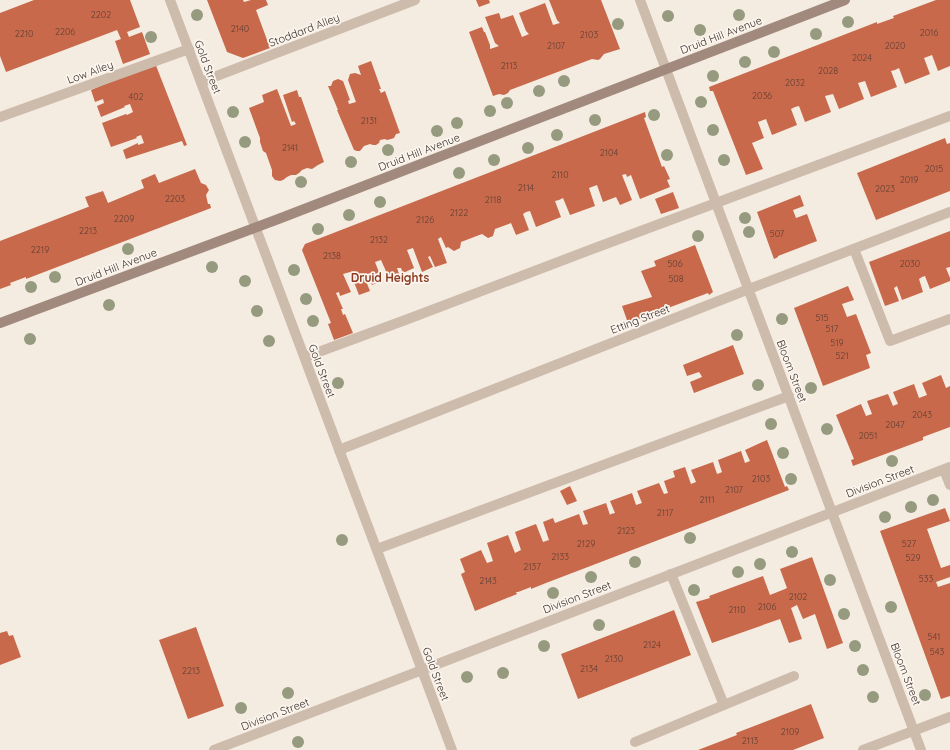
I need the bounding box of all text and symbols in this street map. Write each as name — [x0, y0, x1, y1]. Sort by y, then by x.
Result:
house number: 2202 — [91, 9, 111, 20]
street label: Stoddard Alley — [267, 10, 341, 50]
street label: Druid Hill Avenue — [678, 13, 764, 57]
house number: 2140 — [231, 23, 249, 34]
house number: 2206 — [55, 26, 75, 37]
house number: 2016 — [920, 27, 938, 38]
house number: 2210 — [15, 28, 33, 39]
house number: 2103 — [580, 29, 598, 40]
street label: Gold Street — [191, 38, 225, 96]
house number: 2107 — [547, 40, 565, 51]
house number: 2020 — [885, 40, 905, 51]
house number: 2024 — [852, 52, 872, 63]
street label: Low Alley — [65, 57, 115, 87]
house number: 2113 — [501, 60, 517, 71]
house number: 2028 — [818, 65, 838, 76]
house number: 2032 — [785, 77, 805, 88]
house number: 2036 — [752, 90, 772, 101]
house number: 402 — [128, 91, 144, 102]
house number: 2131 — [361, 115, 377, 126]
street label: Druid Hill Avenue — [376, 130, 462, 174]
house number: 2141 — [282, 142, 298, 153]
house number: 2104 — [600, 147, 618, 158]
house number: 2015 — [925, 163, 943, 174]
house number: 2110 — [551, 169, 569, 180]
house number: 2019 — [900, 174, 918, 185]
house number: 2114 — [518, 182, 534, 193]
house number: 2023 — [875, 183, 895, 194]
house number: 2203 — [165, 193, 185, 204]
house number: 2118 — [485, 194, 501, 205]
house number: 2122 — [450, 207, 468, 218]
house number: 2209 — [114, 213, 134, 224]
house number: 2126 — [416, 214, 434, 225]
house number: 2213 — [79, 225, 97, 236]
house number: 507 — [770, 228, 785, 239]
house number: 2132 — [370, 234, 388, 245]
house number: 2219 — [31, 244, 49, 255]
street label: Druid Hill Avenue — [73, 245, 159, 289]
house number: 2138 — [323, 250, 341, 261]
house number: 506 — [667, 258, 683, 269]
house number: 2030 — [900, 258, 920, 269]
district label: Druid Heights — [351, 270, 430, 285]
house number: 508 — [668, 273, 684, 284]
street label: Etting Street — [608, 301, 672, 337]
house number: 515 — [815, 312, 829, 323]
house number: 517 — [826, 323, 839, 334]
house number: 519 — [830, 337, 844, 348]
street label: Bloom Street — [774, 338, 810, 405]
street label: Gold Street — [305, 342, 339, 400]
house number: 521 — [835, 350, 849, 361]
house number: 2043 — [912, 409, 932, 420]
house number: 2047 — [885, 419, 905, 430]
house number: 2051 — [859, 430, 877, 441]
street label: Division Street — [844, 461, 916, 500]
house number: 2103 — [752, 473, 770, 484]
house number: 2107 — [725, 484, 743, 495]
house number: 2111 — [700, 494, 714, 505]
house number: 2117 — [657, 507, 674, 518]
house number: 2123 — [617, 525, 635, 536]
house number: 2129 — [577, 538, 595, 549]
house number: 527 — [902, 538, 917, 549]
house number: 2133 — [551, 551, 569, 562]
house number: 529 — [906, 552, 920, 563]
house number: 2137 — [523, 561, 541, 572]
house number: 533 — [919, 573, 933, 584]
house number: 2143 — [479, 575, 497, 586]
street label: Division Street — [541, 577, 613, 616]
house number: 2102 — [789, 591, 807, 602]
house number: 2106 — [758, 601, 776, 612]
house number: 2110 — [728, 604, 746, 615]
house number: 541 — [928, 631, 940, 642]
house number: 2124 — [643, 639, 661, 650]
street label: Bloom Street — [888, 641, 924, 708]
street label: Gold Street — [419, 645, 453, 703]
house number: 543 — [930, 646, 944, 657]
house number: 2130 — [605, 653, 623, 664]
house number: 2134 — [580, 663, 598, 674]
house number: 2213 — [182, 665, 200, 676]
street label: Division Street — [239, 694, 311, 733]
house number: 2109 — [781, 726, 799, 737]
house number: 2113 — [742, 735, 758, 746]

